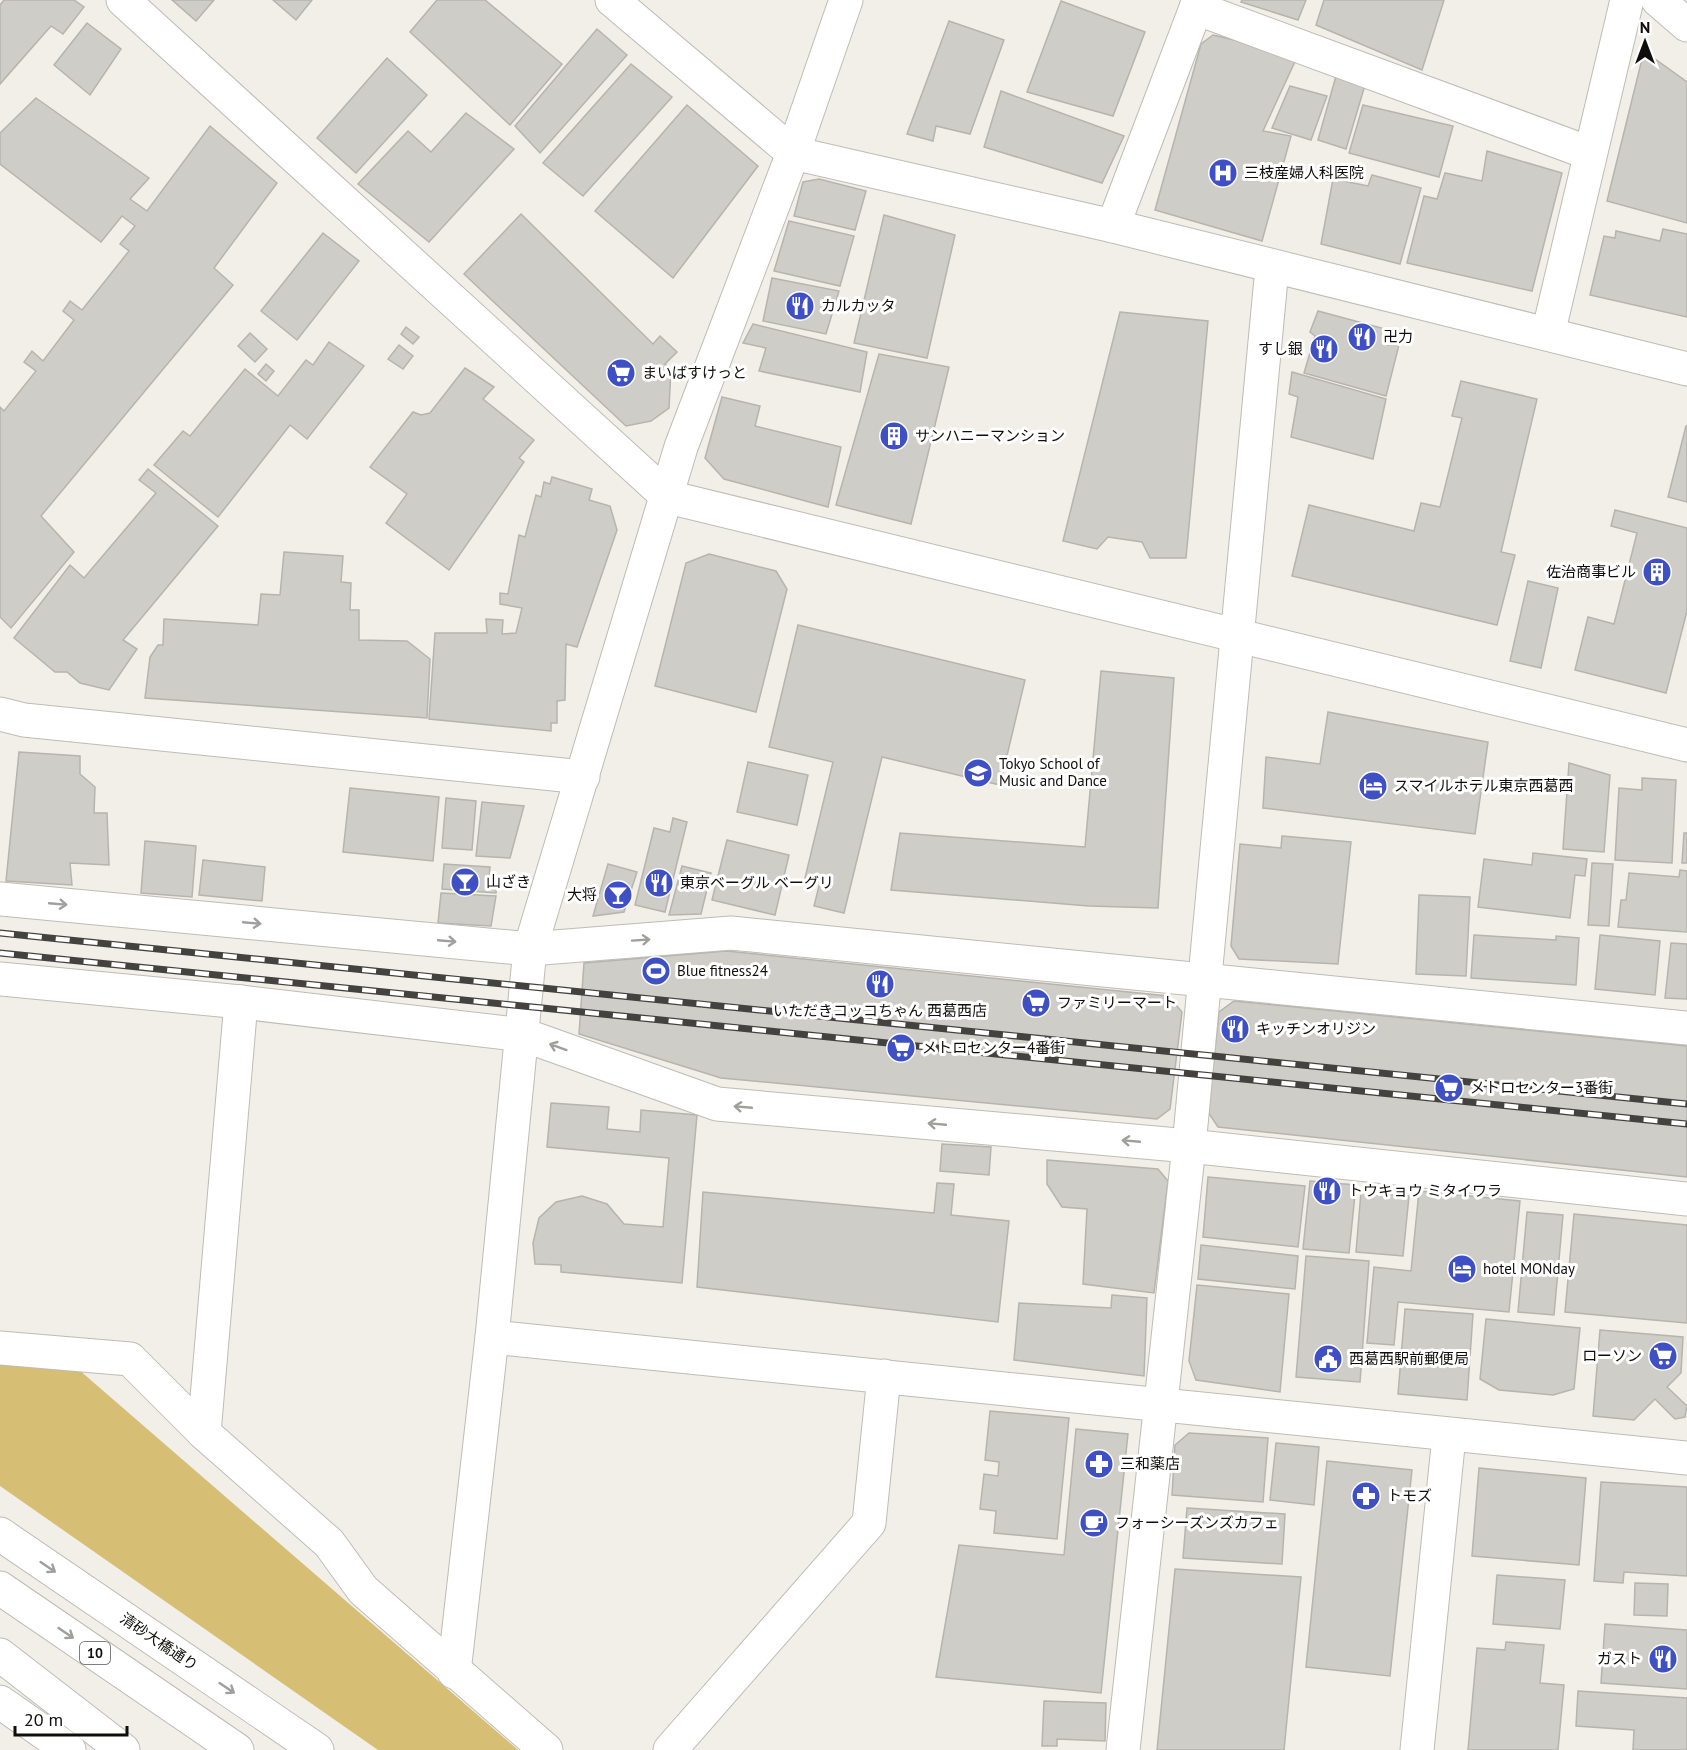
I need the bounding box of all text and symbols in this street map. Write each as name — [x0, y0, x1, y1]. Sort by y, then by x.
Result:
north arrow — [1615, 12, 1675, 72]
text: N — [1640, 17, 1650, 37]
hospital icon: 三枝産婦人科医院 — [1207, 157, 1239, 189]
place label: 三枝産婦人科医院 — [1244, 163, 1364, 182]
restaurant icon: カルカッタ — [784, 290, 816, 322]
place label: カルカッタ — [821, 296, 896, 315]
restaurant icon: 卍力 — [1346, 321, 1378, 353]
place label: 卍力 — [1383, 327, 1413, 346]
restaurant icon: すし銀 — [1308, 333, 1340, 365]
place label: すし銀 — [1258, 339, 1303, 358]
supermarket icon: まいばすけっと — [605, 357, 637, 389]
place label: まいばすけっと — [642, 363, 747, 382]
building icon: サンハニーマンション — [878, 420, 910, 452]
place label: サンハニーマンション — [915, 426, 1065, 445]
building icon: 佐治商事ビル — [1641, 556, 1673, 588]
place label: 佐治商事ビル — [1546, 562, 1636, 581]
place label: Tokyo School of Music and Dance — [999, 754, 1107, 790]
school or university icon: Tokyo School of Music and Dance — [962, 757, 994, 789]
hotel icon: スマイルホテル東京西葛西 — [1357, 770, 1389, 802]
place label: スマイルホテル東京西葛西 — [1394, 776, 1574, 795]
bar icon: 山ざき — [449, 866, 481, 898]
restaurant icon: 東京ベーグル ベーグリ — [643, 867, 675, 899]
place label: 山ざき — [486, 872, 531, 891]
place label: 東京ベーグル ベーグリ — [680, 873, 834, 892]
bar icon: 大将 — [602, 879, 634, 911]
place label: 大将 — [567, 885, 597, 904]
one-way arrow — [48, 899, 68, 910]
one-way arrow — [242, 918, 262, 929]
one-way arrow — [630, 934, 650, 945]
one-way arrow — [436, 936, 456, 947]
sports icon: Blue fitness24 — [640, 955, 672, 987]
place label: Blue fitness24 — [677, 961, 768, 980]
restaurant icon: いただきコッコちゃん 西葛西店 — [864, 968, 896, 1000]
supermarket icon: ファミリーマート — [1020, 987, 1052, 1019]
place label: ファミリーマート — [1057, 993, 1177, 1012]
place label: いただきコッコちゃん 西葛西店 — [773, 1001, 987, 1020]
restaurant icon: キッチンオリジン — [1219, 1013, 1251, 1045]
place label: キッチンオリジン — [1256, 1019, 1376, 1038]
supermarket icon: メトロセンター4番街 — [885, 1032, 917, 1064]
place label: メトロセンター4番街 — [922, 1038, 1065, 1057]
one-way arrow — [549, 1041, 568, 1052]
supermarket icon: メトロセンター3番街 — [1433, 1072, 1465, 1104]
place label: メトロセンター3番街 — [1470, 1078, 1613, 1097]
one-way arrow — [733, 1101, 753, 1112]
one-way arrow — [927, 1118, 947, 1129]
one-way arrow — [1122, 1135, 1142, 1146]
restaurant icon: トウキョウ ミタイワラ — [1311, 1175, 1343, 1207]
place label: トウキョウ ミタイワラ — [1348, 1181, 1502, 1200]
hotel icon: hotel MONday — [1446, 1253, 1478, 1285]
place label: hotel MONday — [1483, 1259, 1575, 1278]
supermarket icon: ローソン — [1647, 1340, 1679, 1372]
public building icon: 西葛西駅前郵便局 — [1312, 1343, 1344, 1375]
place label: ローソン — [1582, 1346, 1642, 1365]
place label: 西葛西駅前郵便局 — [1349, 1349, 1469, 1368]
pharmacy icon: 三和薬店 — [1083, 1448, 1115, 1480]
place label: 三和薬店 — [1120, 1454, 1180, 1473]
pharmacy icon: トモズ — [1350, 1480, 1382, 1512]
place label: トモズ — [1387, 1486, 1432, 1505]
cafe icon: フォーシーズンズカフェ — [1078, 1507, 1110, 1539]
place label: フォーシーズンズカフェ — [1115, 1513, 1279, 1532]
one-way arrow — [40, 1561, 56, 1573]
street label: 清砂大橋通り — [117, 1609, 202, 1675]
one-way arrow — [57, 1627, 73, 1639]
road number: 10 — [80, 1642, 110, 1664]
restaurant icon: ガスト — [1647, 1643, 1679, 1675]
place label: ガスト — [1597, 1649, 1642, 1668]
one-way arrow — [218, 1683, 235, 1695]
scale bar — [15, 1699, 128, 1737]
text: 20 m — [24, 1708, 63, 1731]

